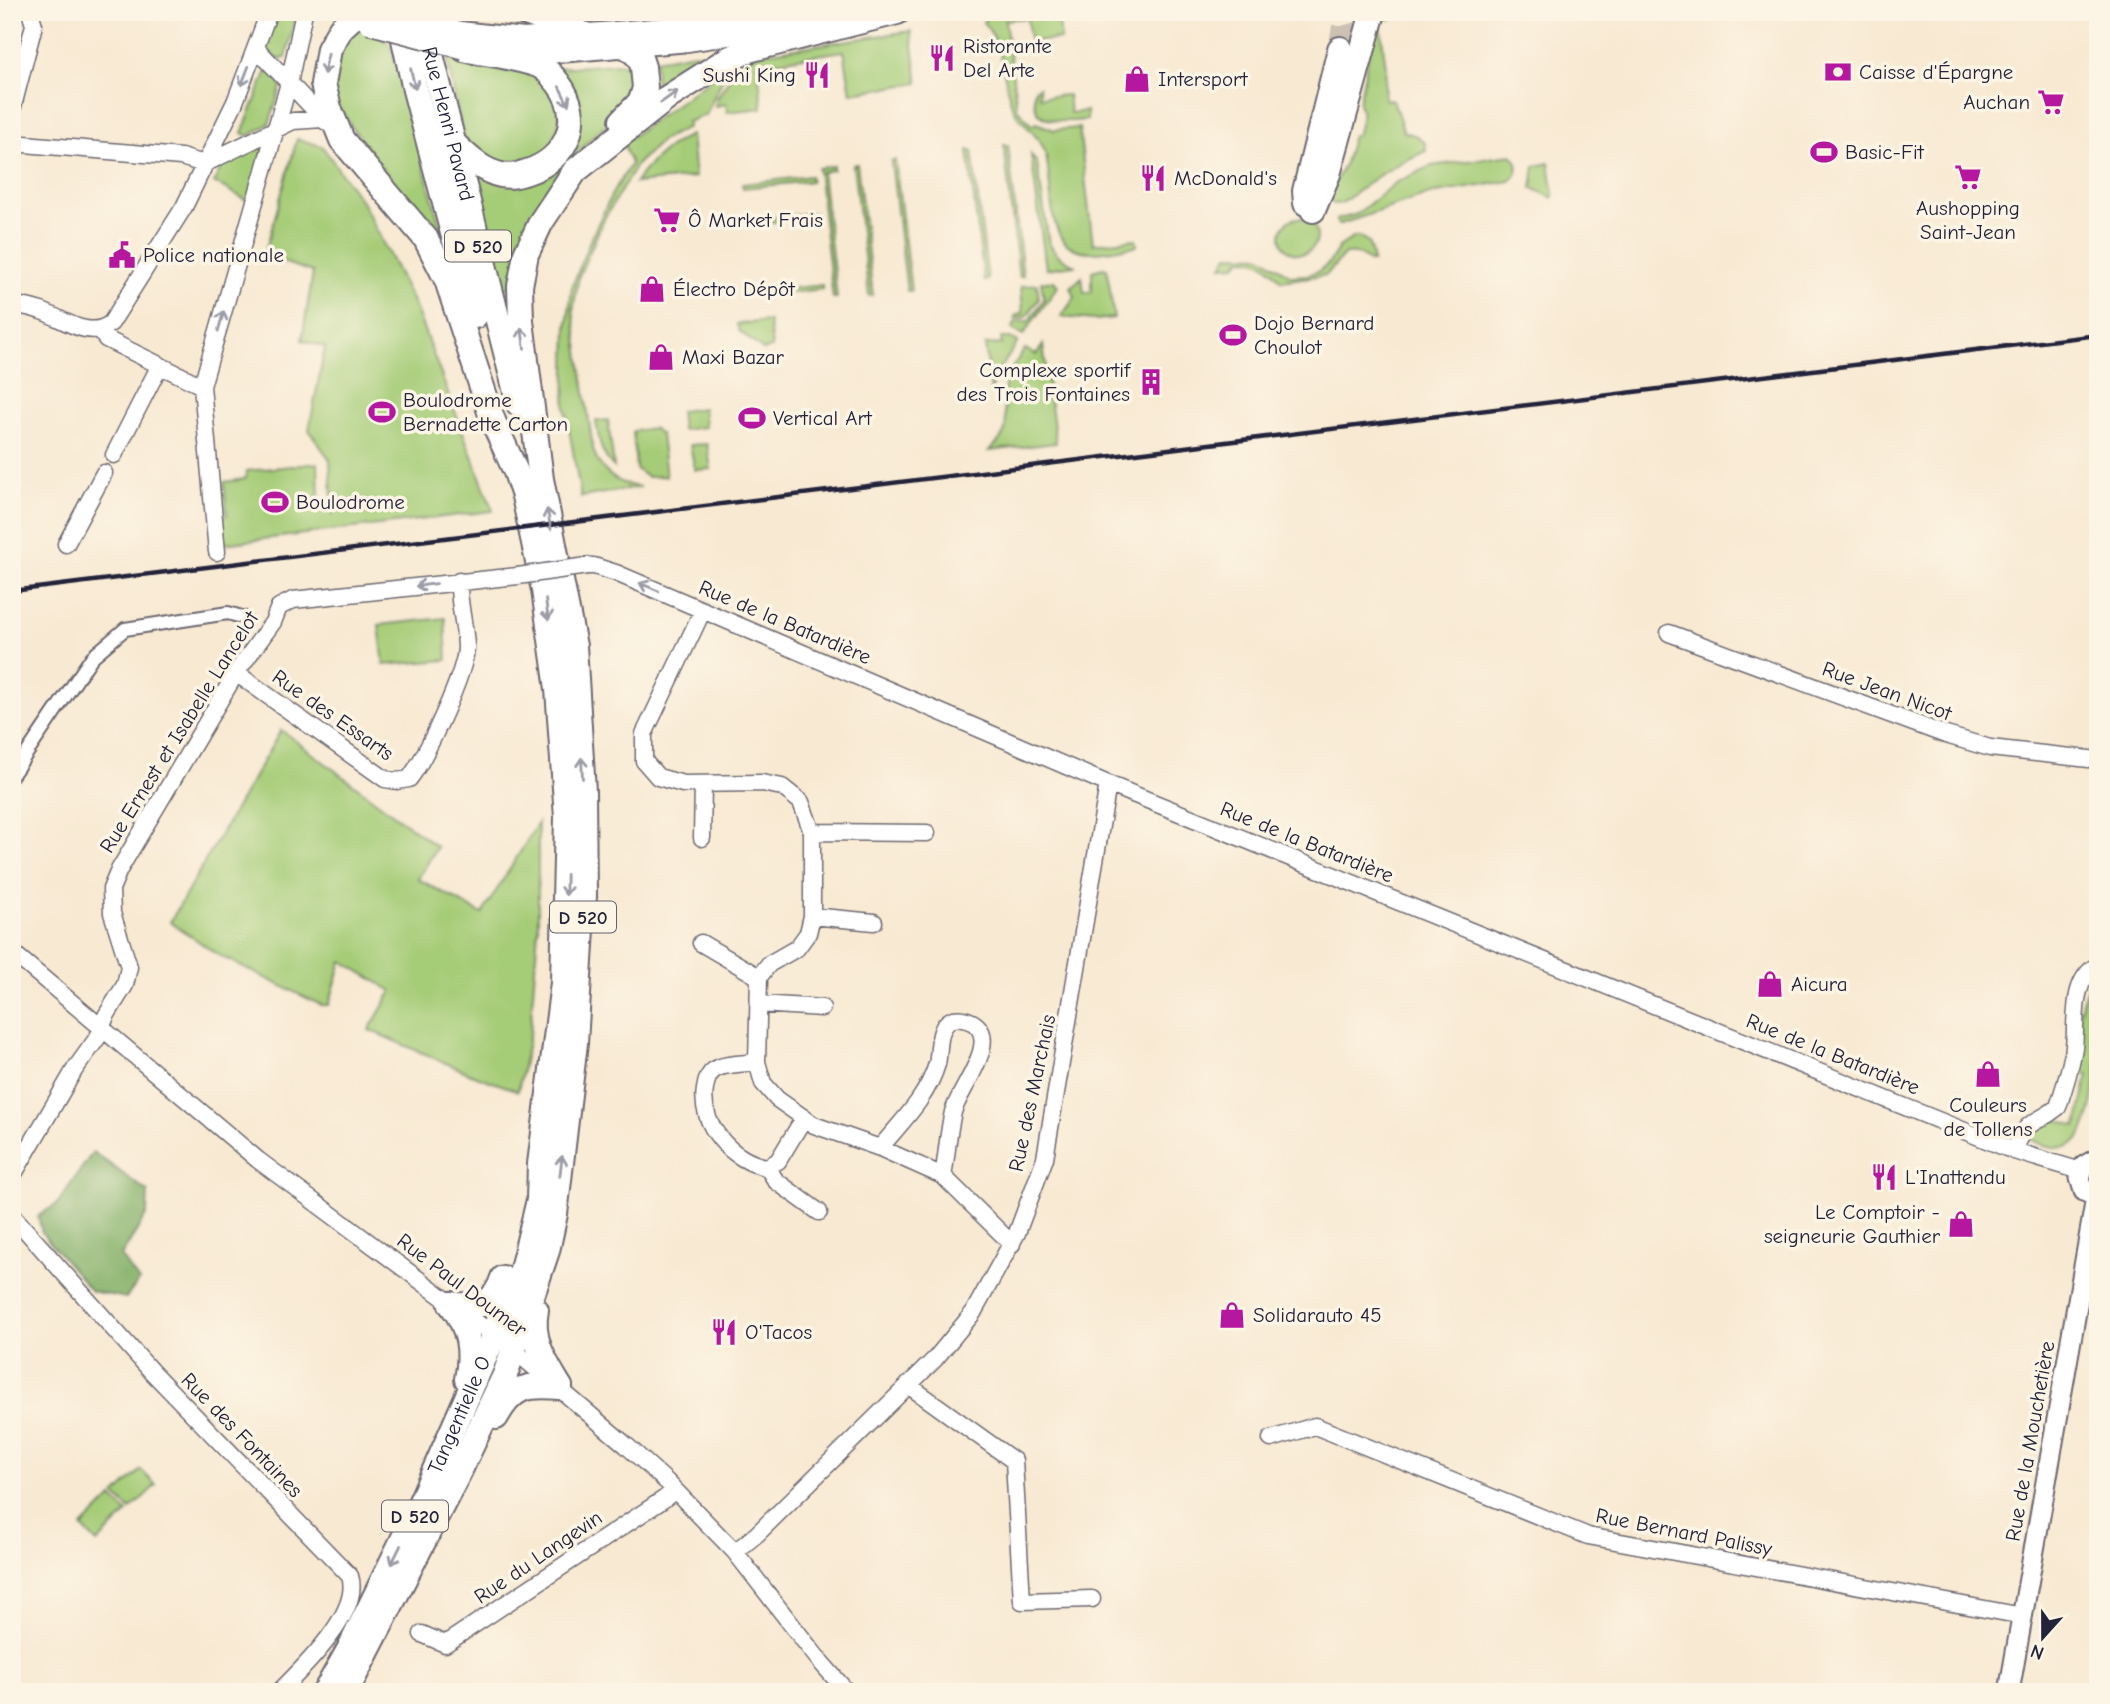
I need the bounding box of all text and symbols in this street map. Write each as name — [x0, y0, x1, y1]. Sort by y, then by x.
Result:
place label: Ristorante Del Arte — [963, 34, 1052, 82]
restaurant icon: Ristorante Del Arte — [927, 43, 957, 73]
street label: Rue Henri Pavard — [417, 44, 479, 203]
one-way arrow — [318, 52, 332, 75]
bank icon: Caisse d'Épargne — [1823, 57, 1853, 87]
restaurant icon: Sushi King — [802, 60, 832, 90]
place label: Caisse d'Épargne — [1859, 60, 2013, 84]
place label: Sushi King — [703, 63, 796, 87]
shop icon: Intersport — [1122, 64, 1152, 94]
one-way arrow — [238, 65, 250, 87]
one-way arrow — [407, 67, 420, 90]
place label: Intersport — [1158, 67, 1248, 91]
one-way arrow — [558, 85, 572, 105]
supermarket icon: Auchan — [2036, 87, 2066, 117]
one-way arrow — [659, 90, 678, 104]
place label: Auchan — [1963, 90, 2030, 114]
sports icon: Basic-Fit — [1809, 137, 1839, 167]
place label: Basic-Fit — [1845, 140, 1925, 164]
supermarket icon: Aushopping Saint-Jean — [1953, 162, 1983, 192]
restaurant icon: McDonald's — [1138, 163, 1168, 193]
place label: McDonald's — [1174, 166, 1277, 190]
place label: Aushopping Saint-Jean — [1916, 196, 2020, 244]
supermarket icon: Ô Market Frais — [652, 205, 682, 235]
place label: Ô Market Frais — [688, 208, 823, 232]
road number: D 520 — [445, 230, 511, 262]
public building icon: Police nationale — [107, 240, 137, 270]
place label: Police nationale — [143, 243, 284, 267]
shop icon: Électro Dépôt — [637, 274, 667, 304]
place label: Électro Dépôt — [673, 277, 796, 301]
one-way arrow — [216, 310, 229, 332]
place label: Dojo Bernard Choulot — [1254, 311, 1374, 359]
sports icon: Dojo Bernard Choulot — [1218, 320, 1248, 350]
one-way arrow — [517, 327, 530, 350]
shop icon: Maxi Bazar — [646, 342, 676, 372]
place label: Maxi Bazar — [682, 345, 784, 369]
place label: Complexe sportif des Trois Fontaines — [957, 358, 1131, 406]
building icon: Complexe sportif des Trois Fontaines — [1136, 367, 1166, 397]
place label: Boulodrome Bernadette Carton — [403, 388, 568, 436]
sports icon: Boulodrome Bernadette Carton — [367, 397, 397, 427]
sports icon: Vertical Art — [737, 403, 767, 433]
place label: Vertical Art — [773, 406, 873, 430]
sports icon: Boulodrome — [260, 487, 290, 517]
place label: Boulodrome — [296, 490, 405, 514]
one-way arrow — [542, 508, 556, 531]
street label: Rue de la Batardière — [695, 575, 875, 669]
one-way arrow — [415, 579, 438, 592]
one-way arrow — [639, 580, 660, 593]
one-way arrow — [541, 598, 554, 621]
street label: Rue Ernest et Isabelle Lancelot — [95, 606, 264, 857]
street label: Rue Jean Nicot — [1819, 656, 1956, 726]
street label: Rue des Essarts — [268, 664, 398, 766]
one-way arrow — [575, 757, 588, 780]
street label: Rue de la Batardière — [1217, 796, 1397, 888]
one-way arrow — [559, 874, 573, 897]
road number: D 520 — [550, 902, 616, 932]
shop icon: Aicura — [1755, 969, 1785, 999]
place label: Aicura — [1791, 972, 1848, 996]
street label: Rue de la Batardière — [1743, 1008, 1923, 1100]
street label: Rue des Marchais — [1004, 1012, 1060, 1174]
shop icon: Couleurs de Tollens — [1973, 1059, 2003, 1089]
place label: Couleurs de Tollens — [1944, 1093, 2032, 1141]
one-way arrow — [554, 1155, 567, 1178]
restaurant icon: L'Inattendu — [1869, 1162, 1899, 1192]
place label: L'Inattendu — [1905, 1165, 2006, 1189]
place label: Le Comptoir - seigneurie Gauthier — [1764, 1200, 1941, 1248]
shop icon: Le Comptoir - seigneurie Gauthier — [1946, 1209, 1976, 1239]
street label: Rue Paul Doumer — [392, 1228, 532, 1342]
shop icon: Solidarauto 45 — [1217, 1300, 1247, 1330]
place label: Solidarauto 45 — [1253, 1303, 1382, 1327]
restaurant icon: O'Tacos — [709, 1317, 739, 1347]
place label: O'Tacos — [745, 1320, 812, 1344]
street label: Rue de la Mouchetière — [2001, 1339, 2059, 1543]
street label: Tangentielle O — [423, 1352, 496, 1478]
street label: Rue des Fontaines — [177, 1368, 307, 1502]
road number: D 520 — [382, 1500, 448, 1532]
street label: Rue Bernard Palissy — [1594, 1503, 1775, 1561]
street label: Rue du Langevin — [470, 1505, 606, 1609]
one-way arrow — [389, 1544, 402, 1565]
north arrow — [2008, 1602, 2078, 1672]
text: N — [2028, 1639, 2047, 1664]

